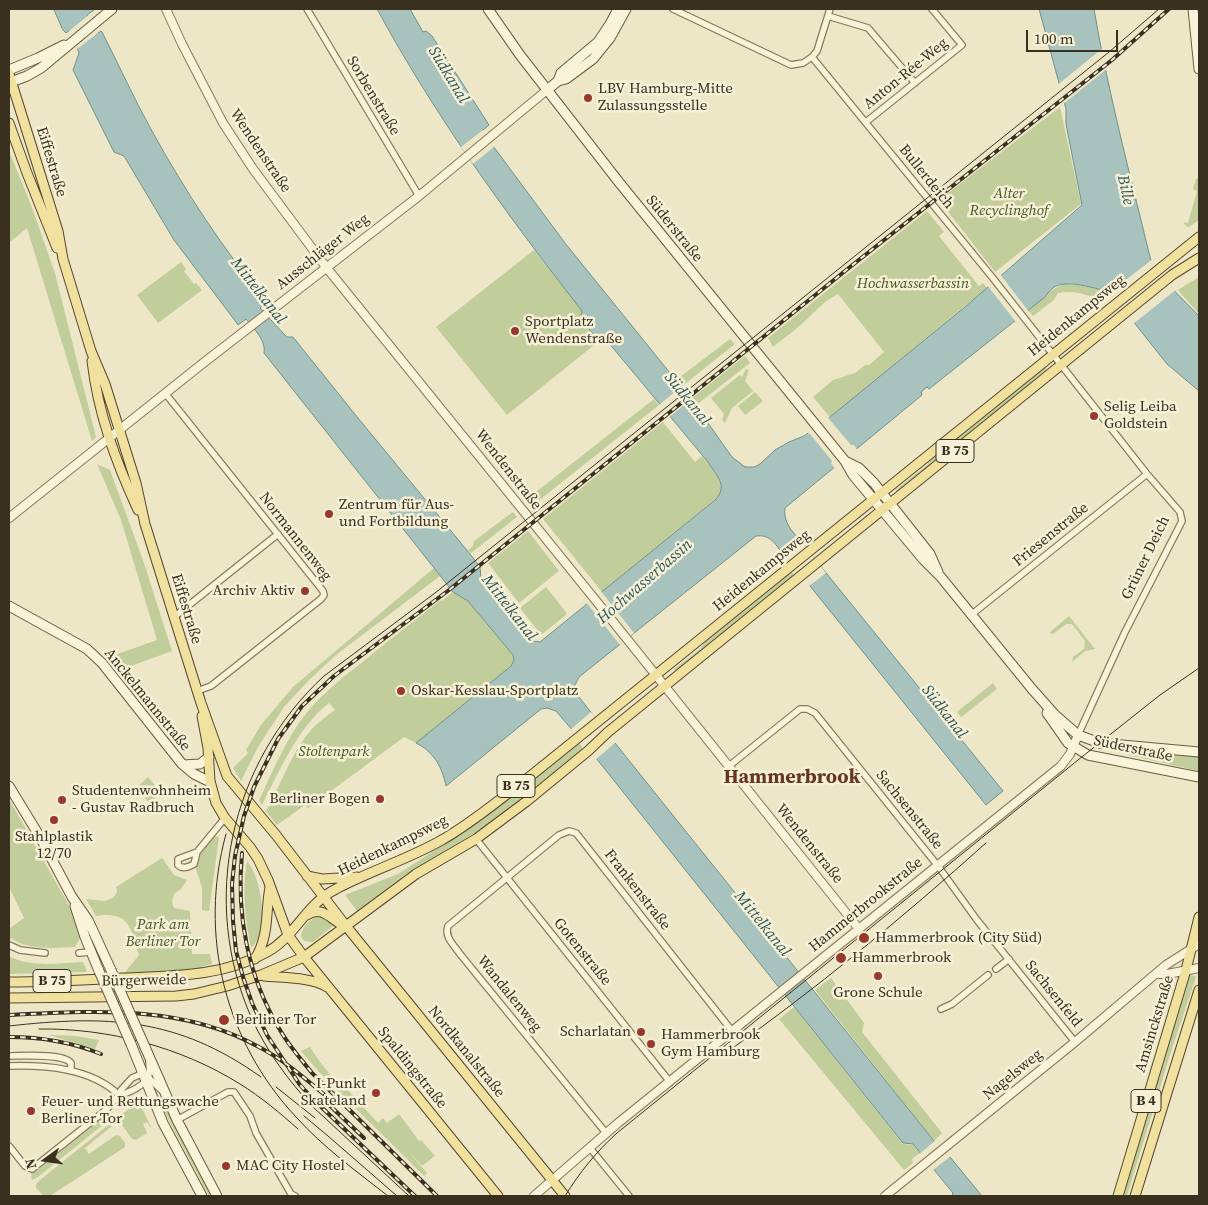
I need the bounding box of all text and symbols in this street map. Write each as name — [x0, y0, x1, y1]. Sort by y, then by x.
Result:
scale bar — [1028, 20, 1120, 52]
text: 100 m — [1034, 28, 1074, 49]
street label: Anton-Rée-Weg — [860, 34, 952, 114]
water label: Südkanal — [424, 43, 472, 107]
street label: Sorbenstraße — [342, 53, 404, 139]
place label: LBV Hamburg-Mitte Zulassungsstelle — [598, 80, 733, 115]
marker: LBV Hamburg-Mitte Zulassungsstelle — [582, 92, 594, 104]
street label: Wendenstraße — [225, 106, 295, 196]
street label: Eiffestraße — [32, 125, 70, 199]
street label: Bullerdeich — [895, 141, 957, 213]
water label: Bille — [1112, 173, 1138, 207]
park label: Alter Recyclinghof — [970, 185, 1048, 220]
street label: Süderstraße — [642, 192, 706, 266]
street label: Ausschläger Weg — [273, 210, 373, 294]
water label: Mittelkanal — [226, 254, 290, 328]
street label: Heidenkampsweg — [1025, 271, 1129, 361]
park label: Hochwasserbassin — [857, 275, 969, 293]
place label: Sportplatz Wendenstraße — [525, 313, 622, 348]
marker: Sportplatz Wendenstraße — [509, 325, 521, 337]
water label: Südkanal — [660, 369, 714, 429]
place label: Selig Leiba Goldstein — [1104, 398, 1177, 433]
marker: Selig Leiba Goldstein — [1088, 410, 1100, 422]
street label: Wendenstraße — [471, 426, 545, 514]
road number: B 75 — [936, 440, 974, 462]
street label: Normannenweg — [255, 489, 335, 585]
place label: Zentrum für Aus- und Fortbildung — [339, 496, 454, 531]
street label: Friesenstraße — [1010, 499, 1092, 571]
marker: Zentrum für Aus- und Fortbildung — [323, 508, 335, 520]
street label: Grüner Deich — [1118, 513, 1174, 603]
street label: Heidenkampsweg — [710, 526, 814, 616]
water label: Hochwasserbassin — [594, 535, 696, 629]
water label: Mittelkanal — [477, 571, 541, 645]
street label: Eiffestraße — [167, 572, 205, 646]
place label: Archiv Aktiv — [213, 582, 295, 600]
marker: Archiv Aktiv — [299, 585, 311, 597]
street label: Anckelmannstraße — [100, 645, 194, 755]
water label: Südkanal — [917, 681, 971, 743]
place label: Oskar-Kesslau-Sportplatz — [411, 682, 578, 700]
marker: Oskar-Kesslau-Sportplatz — [395, 685, 407, 697]
street label: Süderstraße — [1092, 732, 1174, 766]
park label: Stoltenpark — [299, 743, 369, 761]
district label: Hammerbrook — [724, 766, 860, 790]
street label: Sachsenstraße — [872, 767, 946, 853]
road number: B 75 — [497, 774, 535, 798]
place label: Studentenwohnheim - Gustav Radbruch — [72, 782, 211, 817]
place label: Berliner Bogen — [269, 790, 370, 808]
marker: Berliner Bogen — [374, 793, 386, 805]
marker: Studentenwohnheim - Gustav Radbruch — [56, 794, 68, 806]
street label: Wendenstraße — [771, 801, 847, 887]
street label: Heidenkampsweg — [335, 812, 451, 880]
marker: Stahlplastik 12/70 — [48, 814, 60, 826]
place label: Stahlplastik 12/70 — [15, 828, 93, 863]
street label: Frankenstraße — [600, 846, 674, 934]
street label: Hammerbrookstraße — [806, 854, 926, 956]
water label: Mittelkanal — [730, 887, 794, 961]
street label: Gotenstraße — [549, 915, 615, 989]
park label: Park am Berliner Tor — [126, 916, 200, 951]
place label: Hammerbrook (City Süd) — [875, 929, 1042, 947]
marker: Hammerbrook (City Süd) — [857, 931, 871, 945]
place label: Hammerbrook — [852, 949, 951, 967]
marker: Hammerbrook — [834, 951, 848, 965]
street label: Wandalenweg — [473, 952, 545, 1036]
street label: Sachsenfeld — [1021, 957, 1085, 1031]
road number: B 75 — [33, 969, 71, 992]
marker: Grone Schule — [872, 970, 884, 982]
street label: Bürgerweide — [101, 971, 187, 991]
street label: Amsinckstraße — [1132, 973, 1178, 1075]
place label: Grone Schule — [833, 984, 923, 1002]
street label: Nordkanalstraße — [424, 1003, 508, 1101]
place label: Berliner Tor — [235, 1011, 316, 1029]
marker: Berliner Tor — [217, 1013, 231, 1027]
place label: Scharlatan — [560, 1023, 631, 1041]
street label: Spaldingstraße — [374, 1024, 450, 1112]
marker: Scharlatan — [635, 1026, 647, 1038]
place label: Hammerbrook Gym Hamburg — [661, 1026, 760, 1061]
marker: Hammerbrook Gym Hamburg — [645, 1038, 657, 1050]
street label: Nagelsweg — [980, 1046, 1046, 1104]
place label: I-Punkt Skateland — [301, 1075, 366, 1110]
marker: I-Punkt Skateland — [370, 1087, 382, 1099]
road number: B 4 — [1131, 1090, 1161, 1112]
place label: Feuer- und Rettungswache Berliner Tor — [41, 1093, 219, 1128]
marker: Feuer- und Rettungswache Berliner Tor — [25, 1105, 37, 1117]
north arrow — [20, 1135, 70, 1185]
text: N — [20, 1156, 41, 1171]
place label: MAC City Hostel — [236, 1157, 345, 1175]
marker: MAC City Hostel — [220, 1160, 232, 1172]

